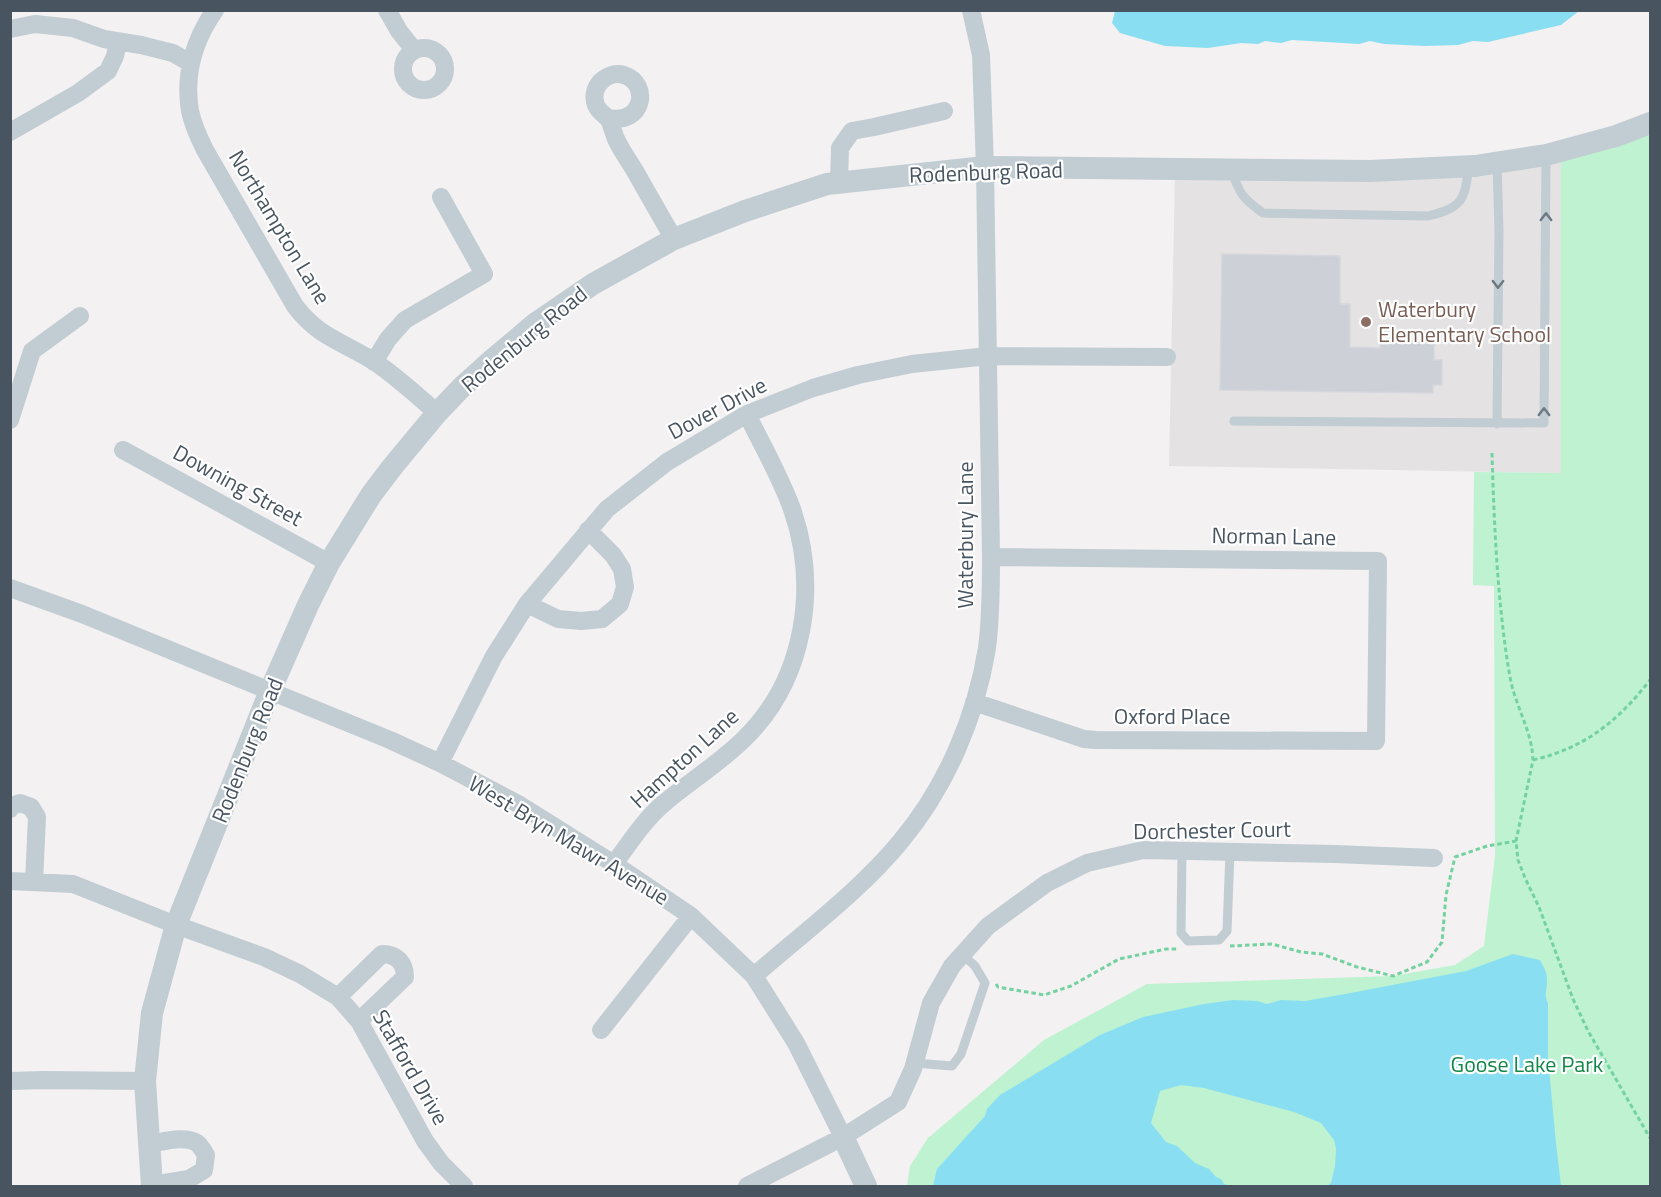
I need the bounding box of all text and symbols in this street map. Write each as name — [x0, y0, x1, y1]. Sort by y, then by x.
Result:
street label: Northampton Lane — [220, 143, 340, 311]
street label: Rodenburg Road — [908, 152, 1064, 192]
one-way arrow — [1540, 213, 1552, 222]
street label: Rodenburg Road — [453, 277, 595, 401]
one-way arrow — [1492, 279, 1504, 288]
place label: Waterbury Elementary School — [1378, 292, 1551, 351]
marker: Waterbury Elementary School — [1359, 315, 1373, 329]
street label: Dover Drive — [661, 368, 773, 448]
one-way arrow — [1538, 408, 1550, 417]
street label: Downing Street — [167, 435, 309, 535]
street label: Waterbury Lane — [948, 461, 982, 609]
street label: Norman Lane — [1211, 518, 1337, 554]
street label: Rodenburg Road — [202, 672, 292, 828]
street label: Oxford Place — [1114, 699, 1230, 733]
street label: Hampton Lane — [622, 700, 746, 816]
street label: West Bryn Mawr Avenue — [462, 766, 676, 914]
street label: Dorchester Court — [1133, 812, 1291, 848]
street label: Stafford Drive — [364, 1003, 458, 1131]
park label: Goose Lake Park — [1451, 1047, 1604, 1081]

